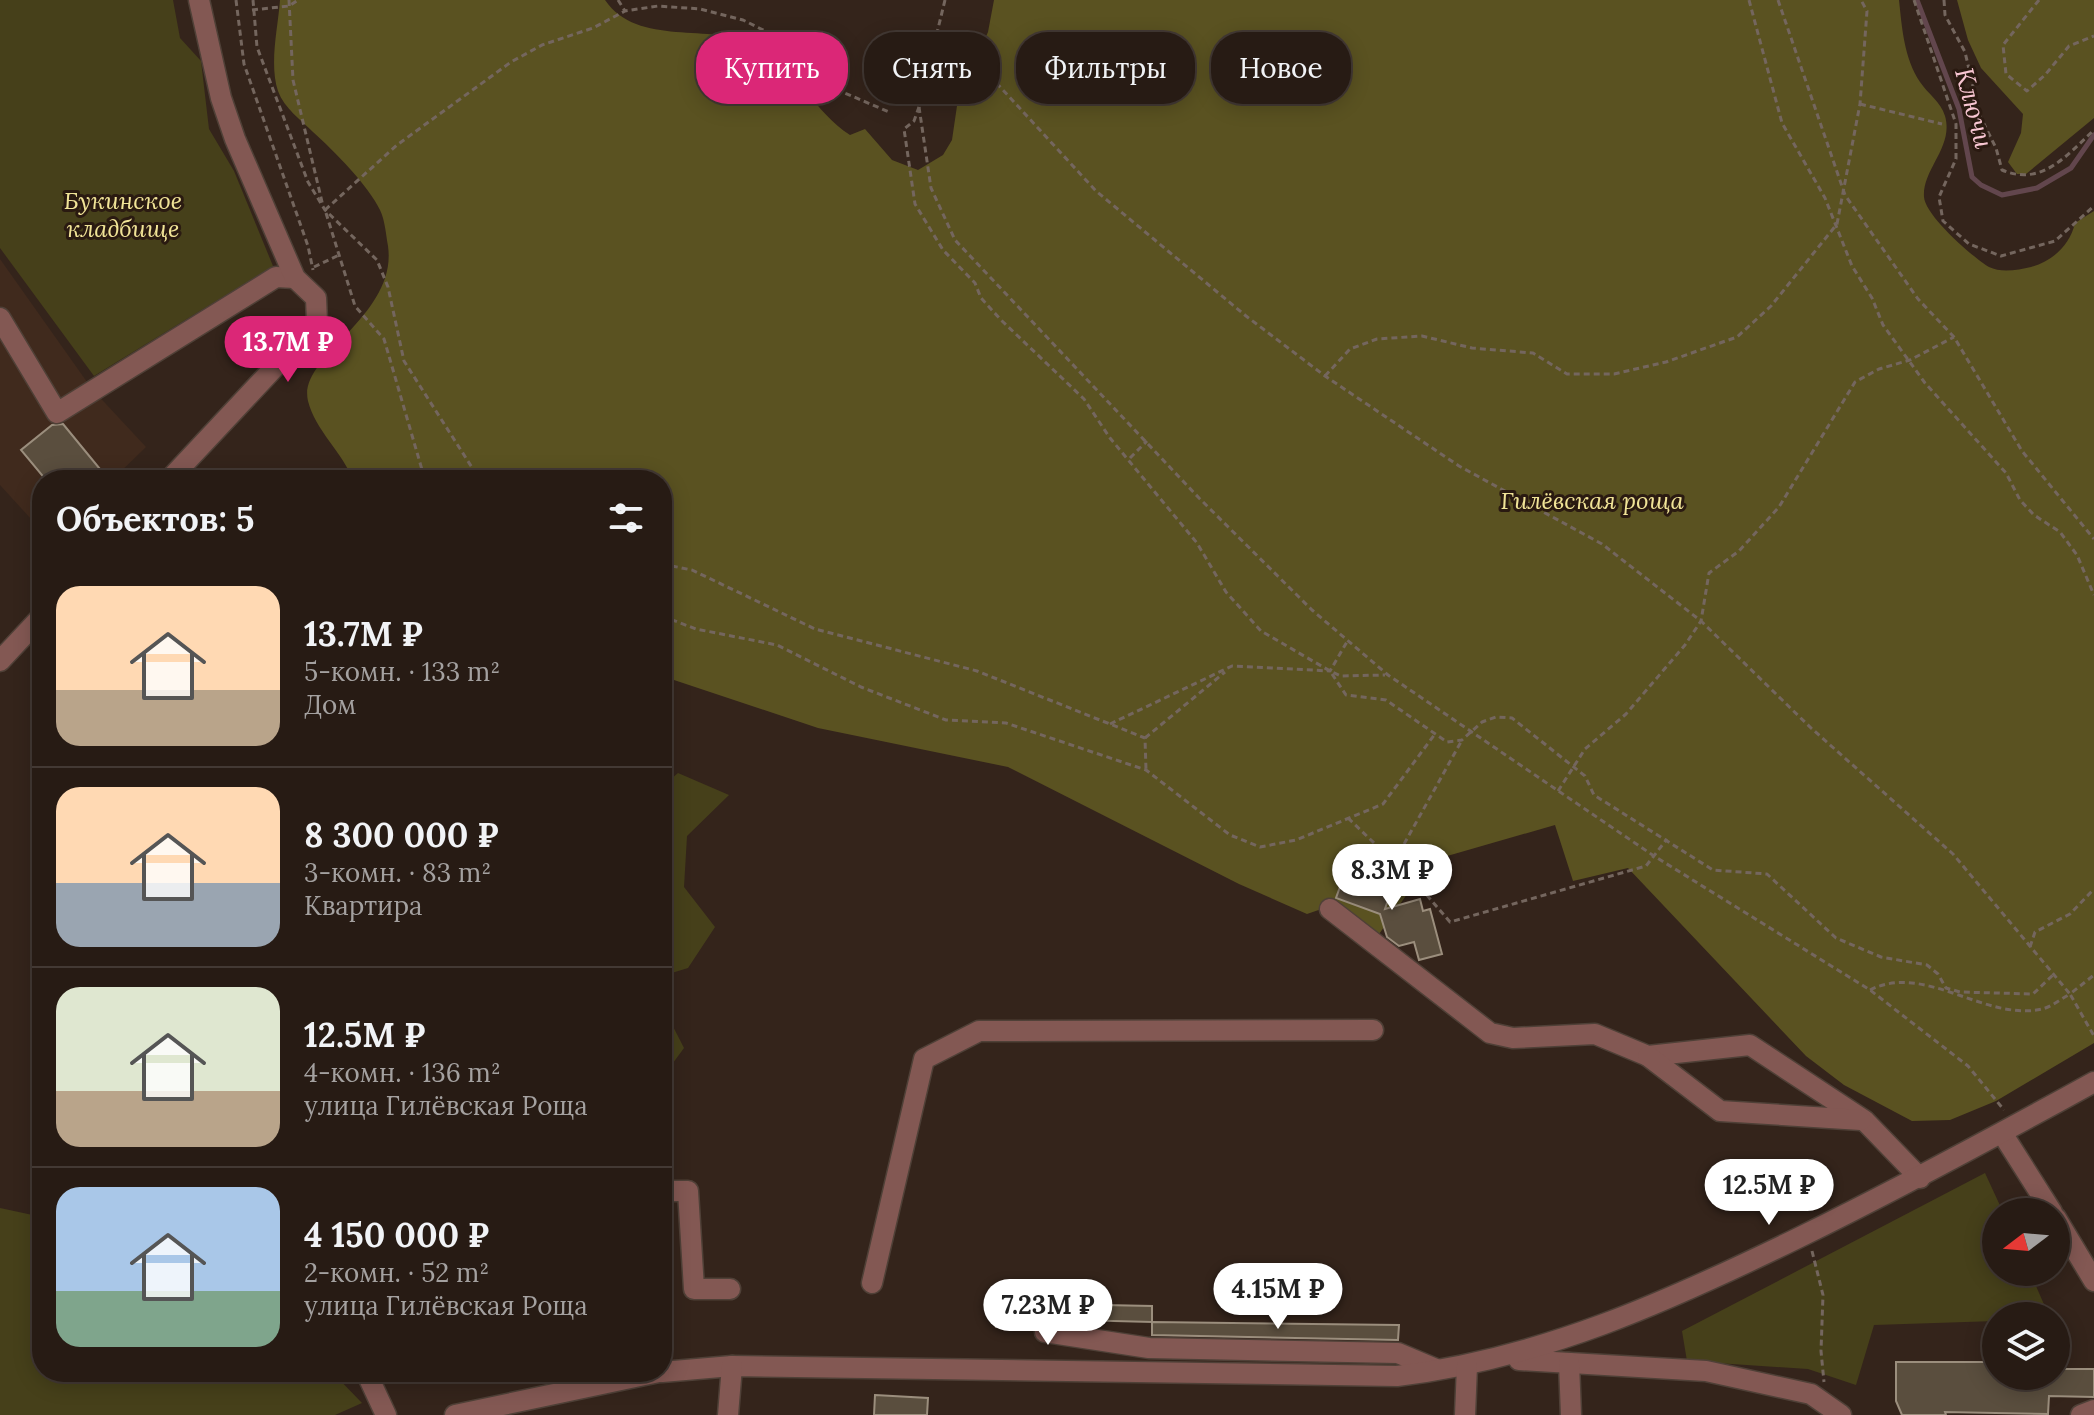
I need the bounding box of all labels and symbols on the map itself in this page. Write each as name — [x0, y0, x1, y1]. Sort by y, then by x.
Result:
water label: Ключи — [1948, 64, 2001, 152]
park label: Букинское кладбище — [64, 185, 182, 244]
pin: 13.7M ₽ — [214, 316, 362, 384]
park label: Гилёвская роща — [1500, 485, 1684, 516]
pin: 8.3M ₽ — [1327, 844, 1457, 912]
pin: 12.5M ₽ — [1695, 1159, 1843, 1227]
north arrow — [1982, 1198, 2070, 1286]
pin: 4.15M ₽ — [1204, 1263, 1352, 1331]
pin: 7.23M ₽ — [974, 1279, 1122, 1347]

